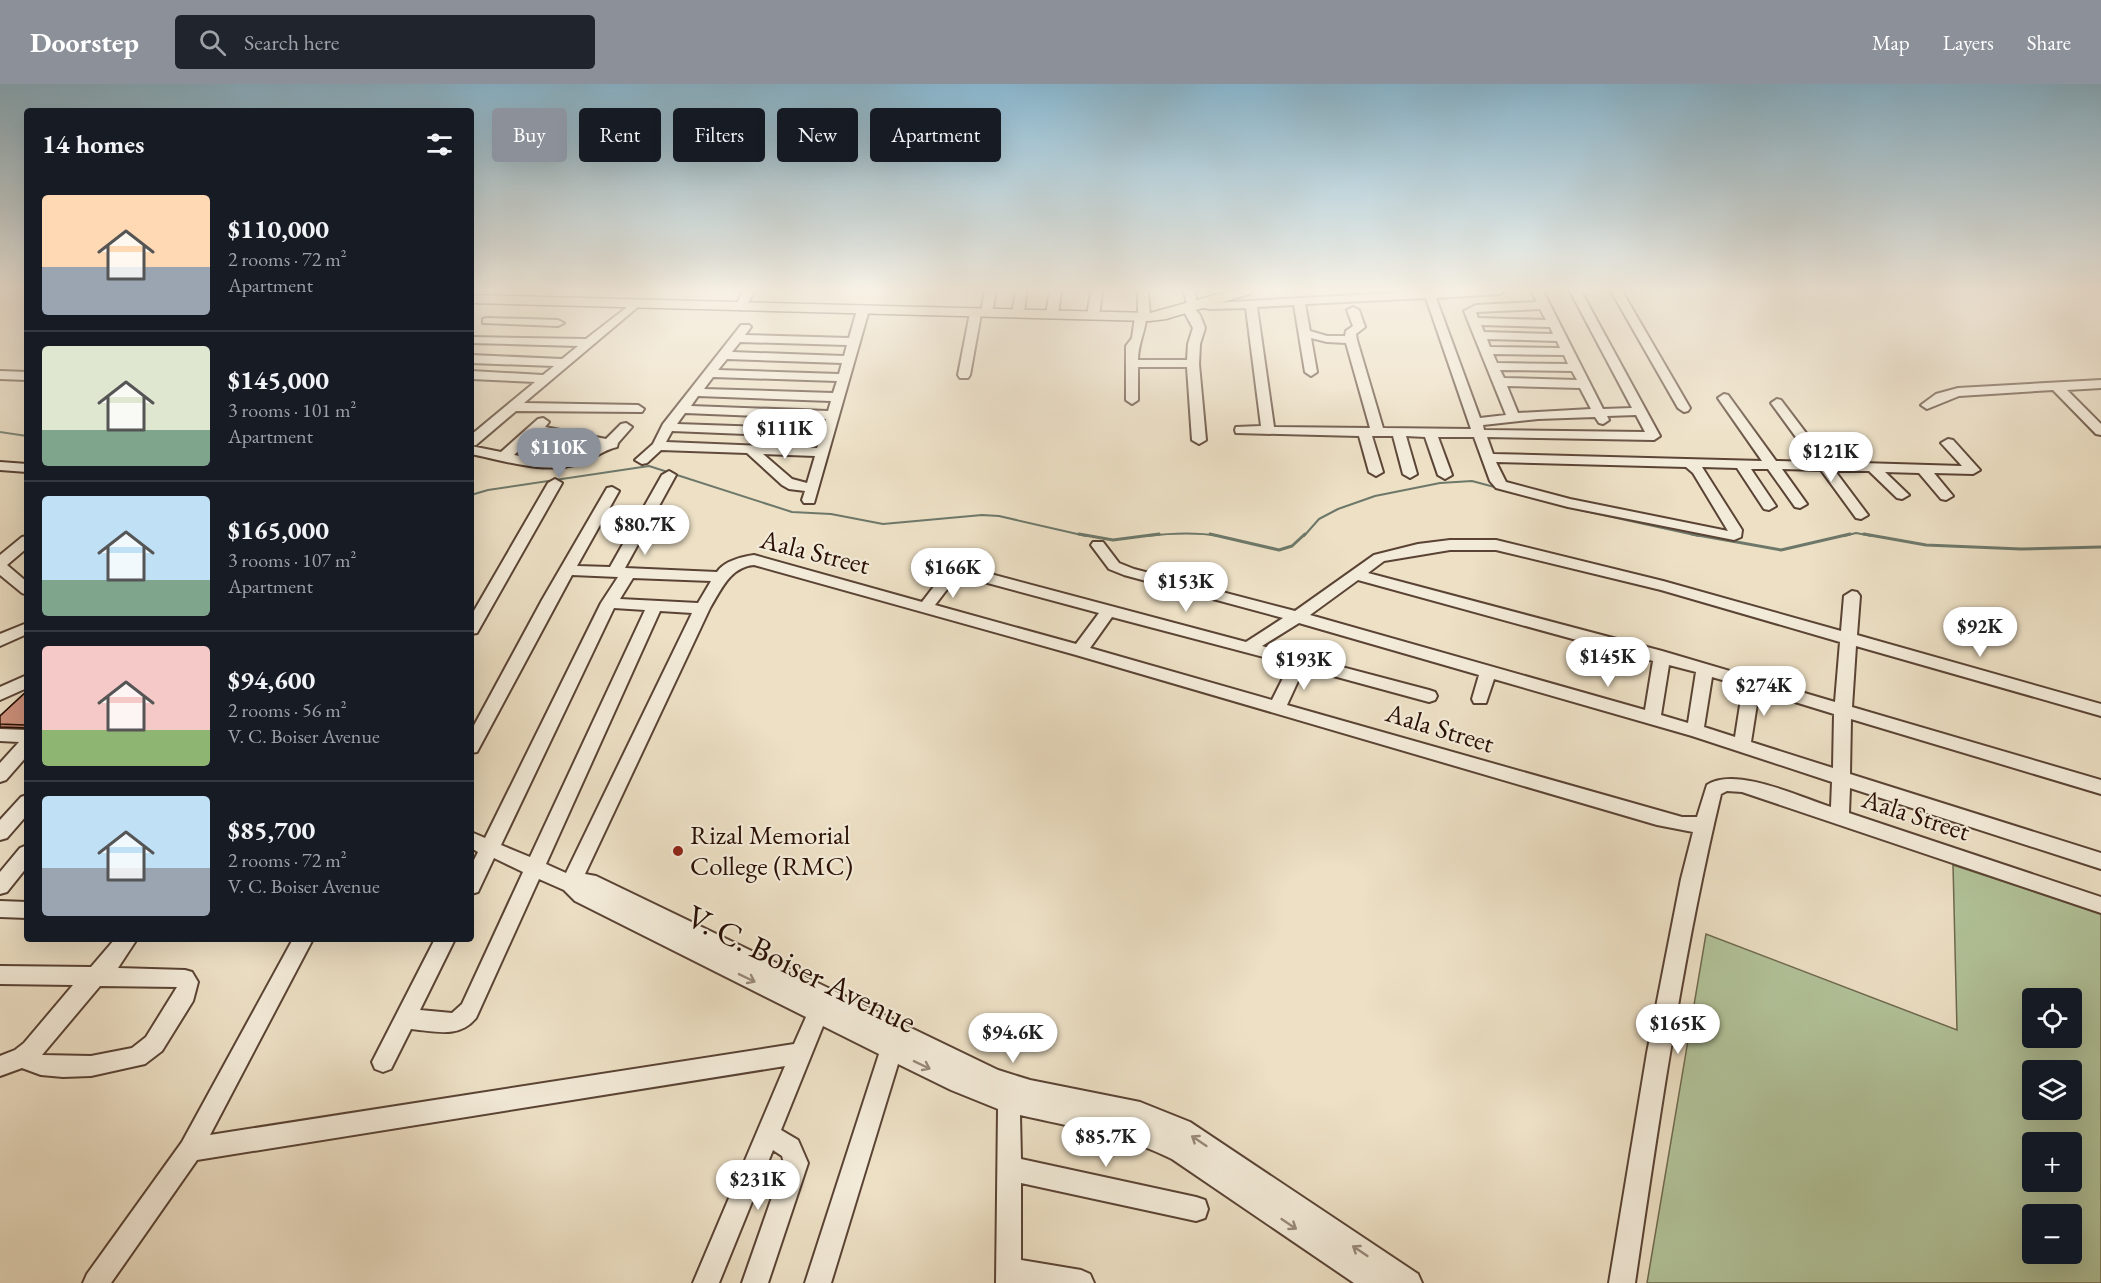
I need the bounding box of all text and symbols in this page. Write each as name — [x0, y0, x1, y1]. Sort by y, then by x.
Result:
search box — [175, 15, 595, 69]
text: Doorstep — [30, 24, 139, 60]
icon: search — [196, 26, 229, 59]
text: Search here — [244, 28, 339, 57]
text: Map — [1872, 29, 1910, 56]
text: Layers — [1943, 29, 1994, 56]
text: Share — [2027, 29, 2071, 56]
chip: Buy — [492, 108, 567, 162]
chip: Rent — [579, 108, 661, 162]
chip: Filters — [673, 108, 765, 162]
chip: New — [777, 108, 858, 162]
chip: Apartment — [870, 108, 1001, 162]
text: 14 homes — [42, 127, 144, 161]
icon: filters — [423, 128, 456, 161]
text: $110,000 — [228, 212, 329, 246]
icon: home — [90, 219, 162, 291]
text: 2 rooms · 72 m² — [228, 246, 347, 272]
text: Apartment — [228, 272, 313, 298]
text: $145,000 — [228, 363, 329, 397]
icon: home — [90, 370, 162, 442]
text: 3 rooms · 101 m² — [228, 397, 356, 423]
pin: $111K — [743, 409, 827, 460]
text: $111K — [757, 415, 813, 441]
text: Apartment — [228, 423, 313, 449]
pin: $110K — [517, 428, 601, 479]
pin: $121K — [1789, 432, 1873, 483]
text: $110K — [531, 434, 587, 460]
text: $121K — [1803, 438, 1859, 464]
pin: $80.7K — [596, 505, 694, 556]
text: $80.7K — [614, 511, 676, 537]
text: $165,000 — [228, 513, 329, 547]
icon: home — [90, 520, 162, 592]
street label: Aala Street — [756, 521, 874, 582]
text: 3 rooms · 107 m² — [228, 547, 356, 573]
pin: $166K — [911, 548, 995, 599]
text: $166K — [925, 554, 981, 580]
pin: $153K — [1144, 562, 1228, 613]
text: $153K — [1158, 568, 1214, 594]
text: Apartment — [228, 573, 313, 599]
pin: $92K — [1944, 607, 2016, 658]
text: $92K — [1957, 613, 2003, 639]
pin: $145K — [1566, 637, 1650, 688]
pin: $193K — [1262, 640, 1346, 691]
text: $145K — [1580, 643, 1636, 669]
text: $193K — [1276, 646, 1332, 672]
text: $94,600 — [228, 663, 315, 697]
pin: $274K — [1722, 666, 1806, 717]
icon: home — [90, 670, 162, 742]
text: $274K — [1736, 672, 1792, 698]
street label: Aala Street — [1381, 694, 1499, 761]
text: 2 rooms · 56 m² — [228, 697, 347, 723]
text: V. C. Boiser Avenue — [228, 723, 380, 749]
street label: Aala Street — [1857, 780, 1975, 849]
text: $85,700 — [228, 813, 315, 847]
place label: Rizal Memorial College (RMC) — [690, 817, 853, 883]
icon: home — [90, 820, 162, 892]
marker: Rizal Memorial College (RMC) — [671, 844, 685, 858]
text: 2 rooms · 72 m² — [228, 847, 347, 873]
text: V. C. Boiser Avenue — [228, 873, 380, 899]
street label: V. C. Boiser Avenue — [680, 894, 924, 1043]
one-way arrow — [738, 973, 756, 984]
map controls — [2022, 988, 2082, 1264]
button: locate — [2022, 988, 2082, 1048]
pin: $165K — [1636, 1004, 1720, 1055]
text: $165K — [1650, 1010, 1706, 1036]
pin: $94.6K — [964, 1013, 1062, 1064]
text: $94.6K — [982, 1019, 1044, 1045]
one-way arrow — [912, 1059, 930, 1071]
button: layers — [2022, 1060, 2082, 1120]
pin: $85.7K — [1057, 1117, 1155, 1168]
text: $85.7K — [1075, 1123, 1137, 1149]
button: + — [2022, 1132, 2082, 1192]
one-way arrow — [1191, 1135, 1208, 1147]
pin: $231K — [716, 1160, 800, 1211]
text: $231K — [730, 1166, 786, 1192]
button: − — [2022, 1204, 2082, 1264]
one-way arrow — [1280, 1218, 1297, 1230]
one-way arrow — [1352, 1244, 1369, 1257]

